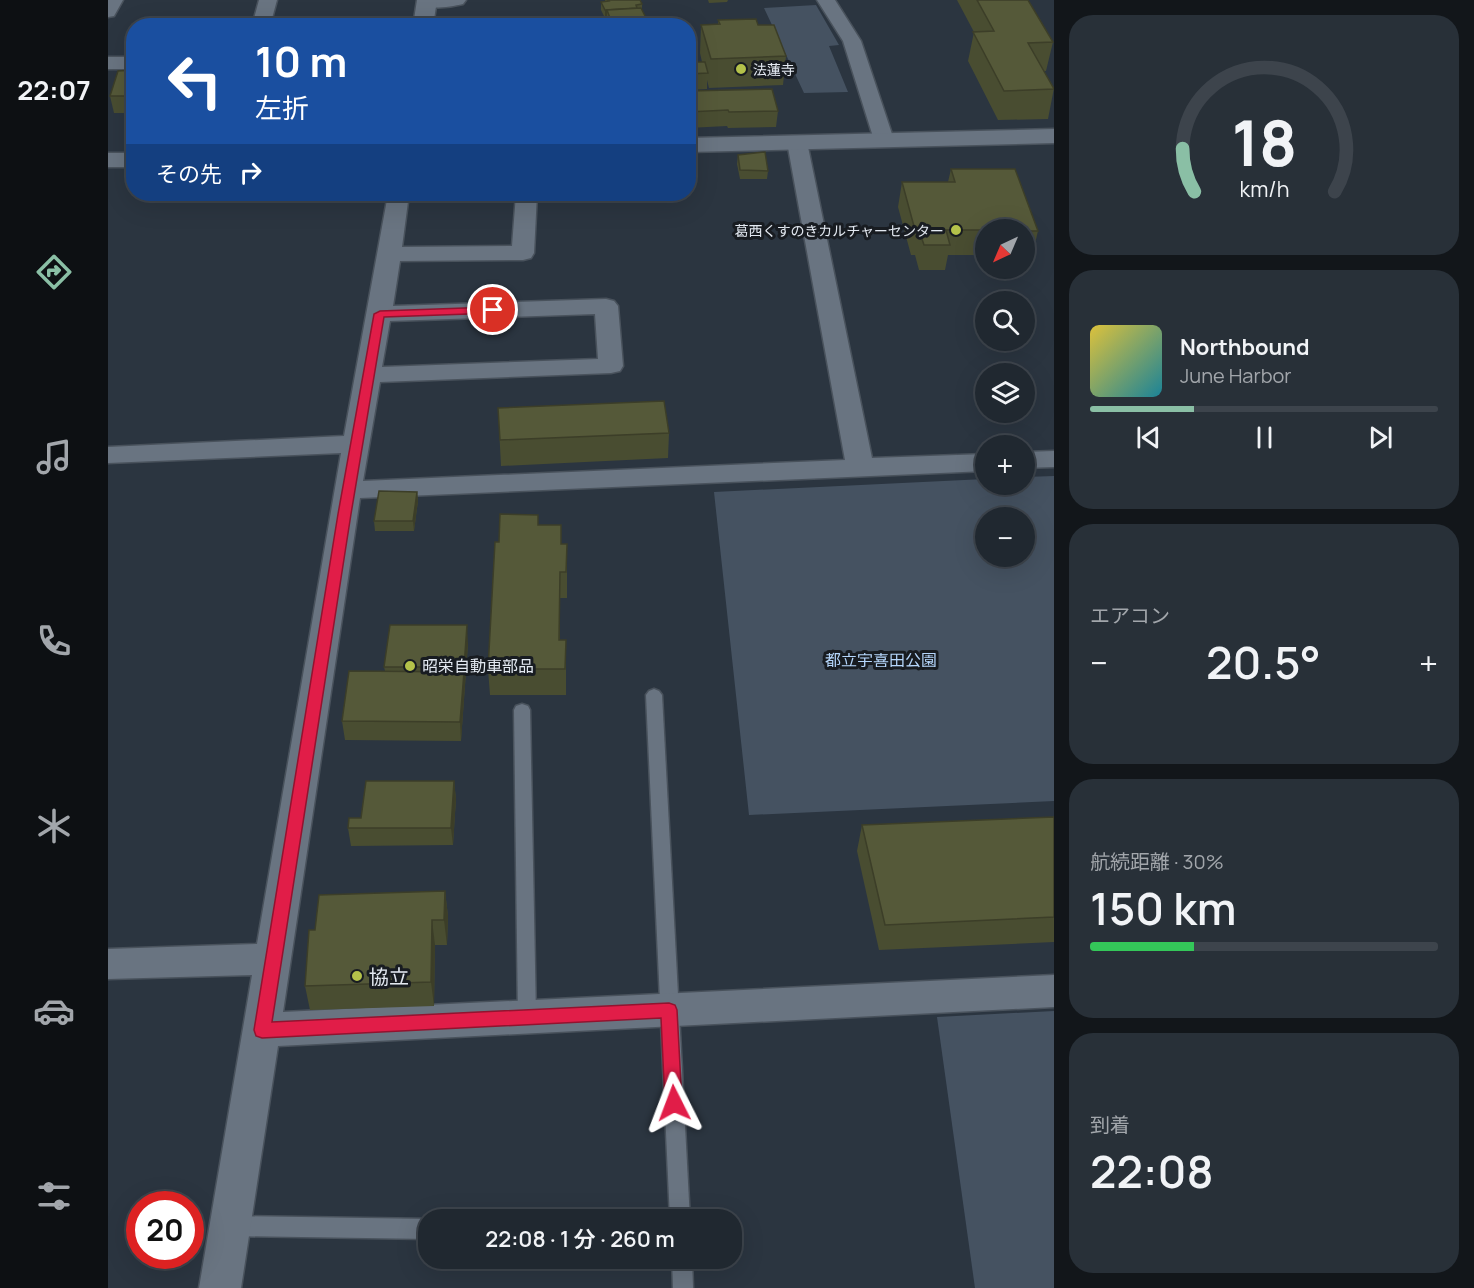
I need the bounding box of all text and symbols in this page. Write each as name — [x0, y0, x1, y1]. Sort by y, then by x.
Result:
text: 10 m — [255, 32, 347, 90]
icon: left — [156, 42, 234, 120]
place label: 法蓮寺 — [753, 60, 795, 79]
marker: 法蓮寺 — [734, 62, 748, 76]
text: 22:07 — [17, 71, 91, 108]
text: 左折 — [255, 89, 309, 126]
text: 18 — [1231, 99, 1297, 185]
icon: right — [234, 156, 267, 189]
text: その先 — [156, 159, 222, 189]
text: km/h — [1239, 174, 1289, 203]
north arrow — [975, 219, 1035, 279]
map controls — [975, 219, 1035, 567]
place label: 葛西くすのきカルチャーセンター — [735, 221, 944, 240]
marker: 葛西くすのきカルチャーセンター — [949, 223, 963, 237]
icon: directions — [33, 251, 75, 293]
pin — [467, 284, 518, 335]
button: search — [975, 291, 1035, 351]
icon: arrive — [476, 293, 509, 326]
text: Northbound — [1180, 332, 1310, 362]
text: June Harbor — [1180, 362, 1292, 389]
button: layers — [975, 363, 1035, 423]
icon: previous — [1132, 421, 1165, 454]
icon: pause — [1248, 421, 1281, 454]
icon: next — [1364, 421, 1397, 454]
button: + — [975, 435, 1035, 495]
icon: music — [33, 436, 75, 478]
button: − — [975, 507, 1035, 567]
text: エアコン — [1090, 602, 1170, 629]
icon: phone — [33, 620, 75, 662]
text: 20.5° — [1206, 631, 1321, 693]
text: − — [1090, 640, 1108, 685]
text: + — [1419, 640, 1438, 685]
park label: 都立宇喜田公園 — [825, 649, 937, 671]
place label: 昭栄自動車部品 — [422, 655, 534, 677]
marker: 昭栄自動車部品 — [403, 659, 417, 673]
icon: climate — [33, 805, 75, 847]
text: 航続距離 · 30% — [1090, 848, 1224, 875]
text: 150 km — [1090, 877, 1236, 939]
place label: 協立 — [369, 963, 409, 990]
marker: 協立 — [350, 969, 364, 983]
icon: car — [33, 990, 75, 1032]
position arrow — [642, 1071, 706, 1135]
text: 到着 — [1090, 1111, 1130, 1138]
text: 22:08 — [1090, 1140, 1214, 1202]
icon: filters — [33, 1175, 75, 1217]
speed limit sign: 20 — [126, 1191, 204, 1269]
text: 22:08 · 1 分 · 260 m — [485, 1224, 675, 1254]

